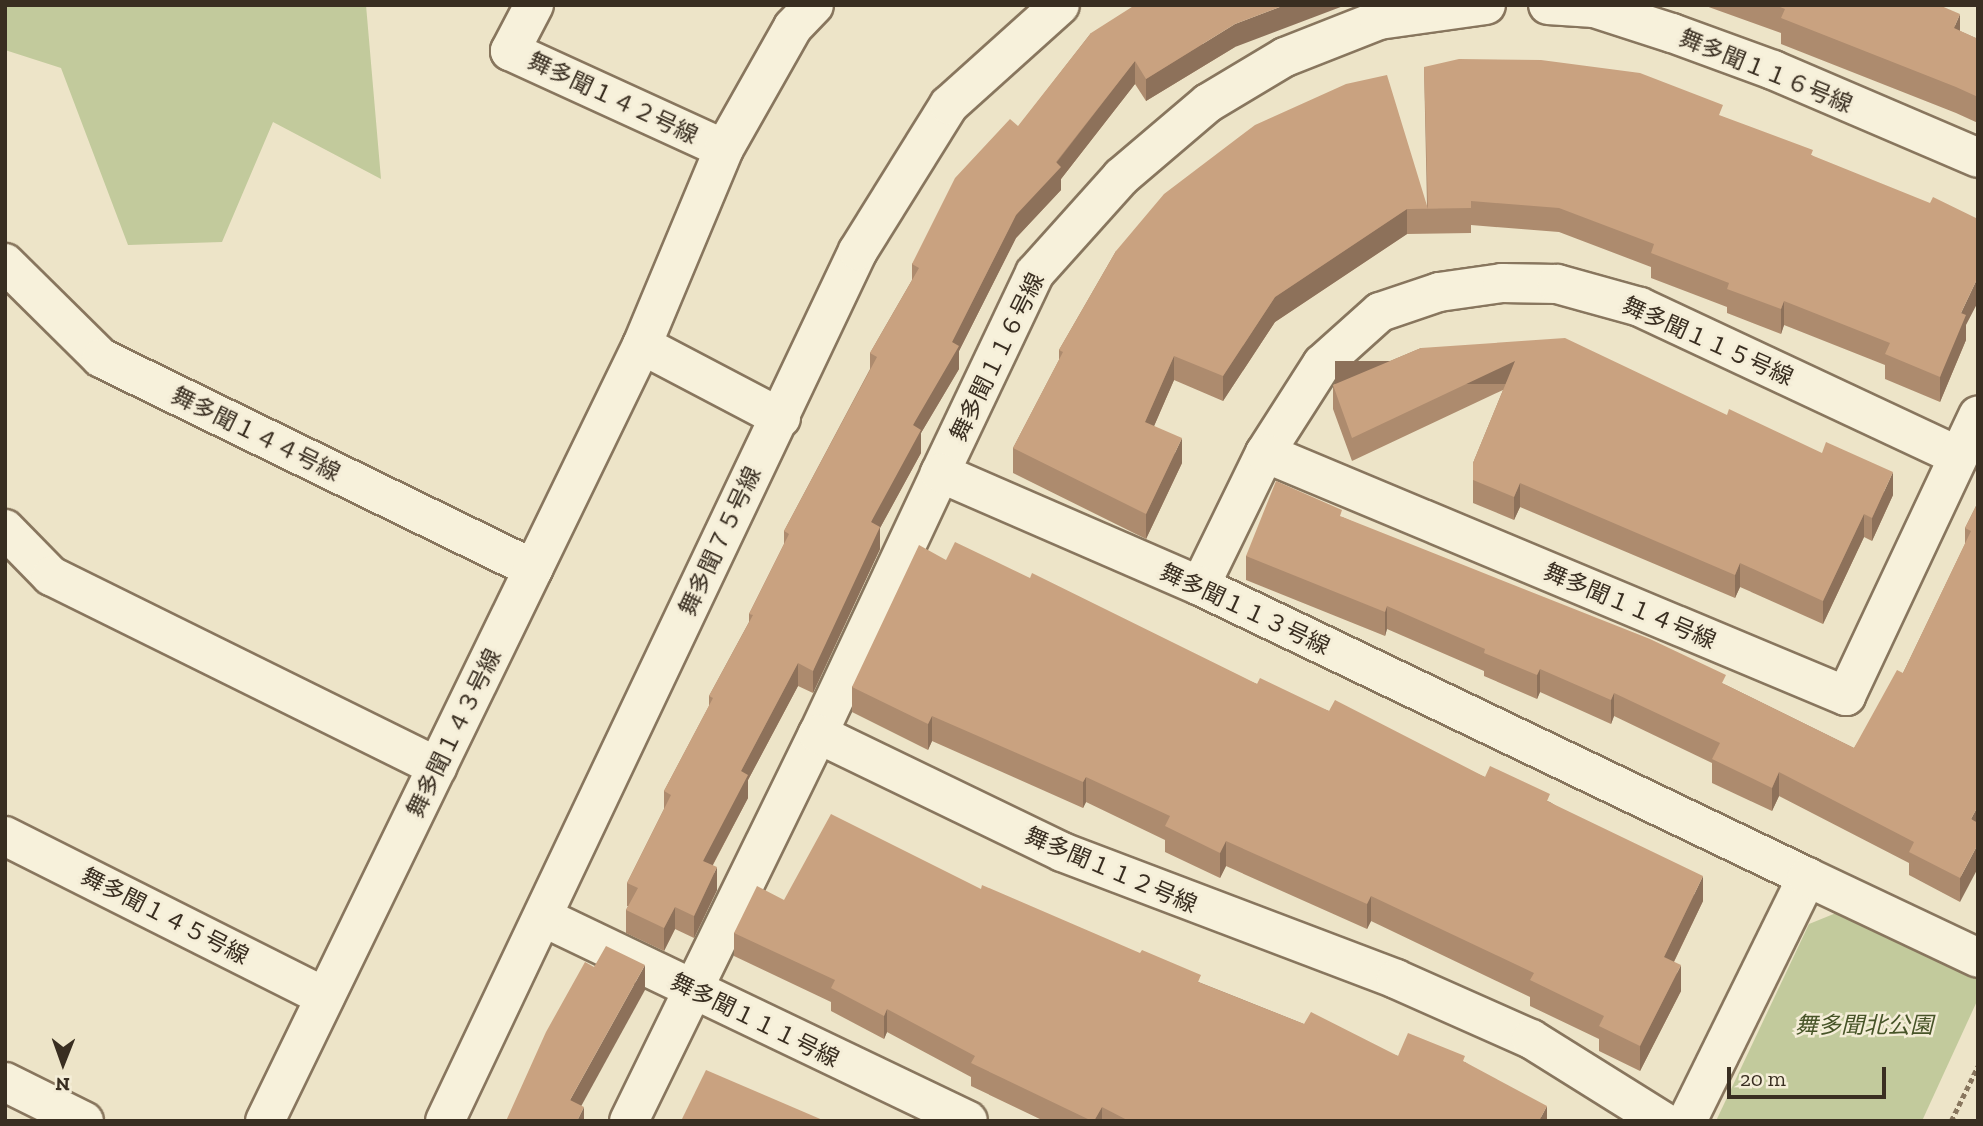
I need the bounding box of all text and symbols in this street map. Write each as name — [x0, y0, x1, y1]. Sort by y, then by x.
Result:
street label: 舞多聞１１６号線 — [1676, 24, 1856, 118]
street label: 舞多聞１４２号線 — [524, 47, 702, 149]
street label: 舞多聞１１６号線 — [944, 268, 1050, 446]
street label: 舞多聞１１５号線 — [1618, 291, 1798, 391]
street label: 舞多聞１４４号線 — [167, 381, 345, 487]
street label: 舞多聞７５号線 — [673, 462, 767, 620]
street label: 舞多聞１１４号線 — [1540, 557, 1720, 655]
street label: 舞多聞１１３号線 — [1156, 558, 1334, 660]
street label: 舞多聞１４３号線 — [401, 644, 507, 822]
street label: 舞多聞１１２号線 — [1021, 821, 1201, 919]
street label: 舞多聞１４５号線 — [77, 862, 253, 970]
street label: 舞多聞１１１号線 — [666, 967, 844, 1073]
park label: 舞多聞北公園 — [1795, 1011, 1933, 1039]
north arrow — [28, 1028, 98, 1098]
scale bar — [1731, 1052, 1890, 1096]
text: 20 m — [1740, 1066, 1786, 1091]
text: N — [55, 1073, 70, 1096]

